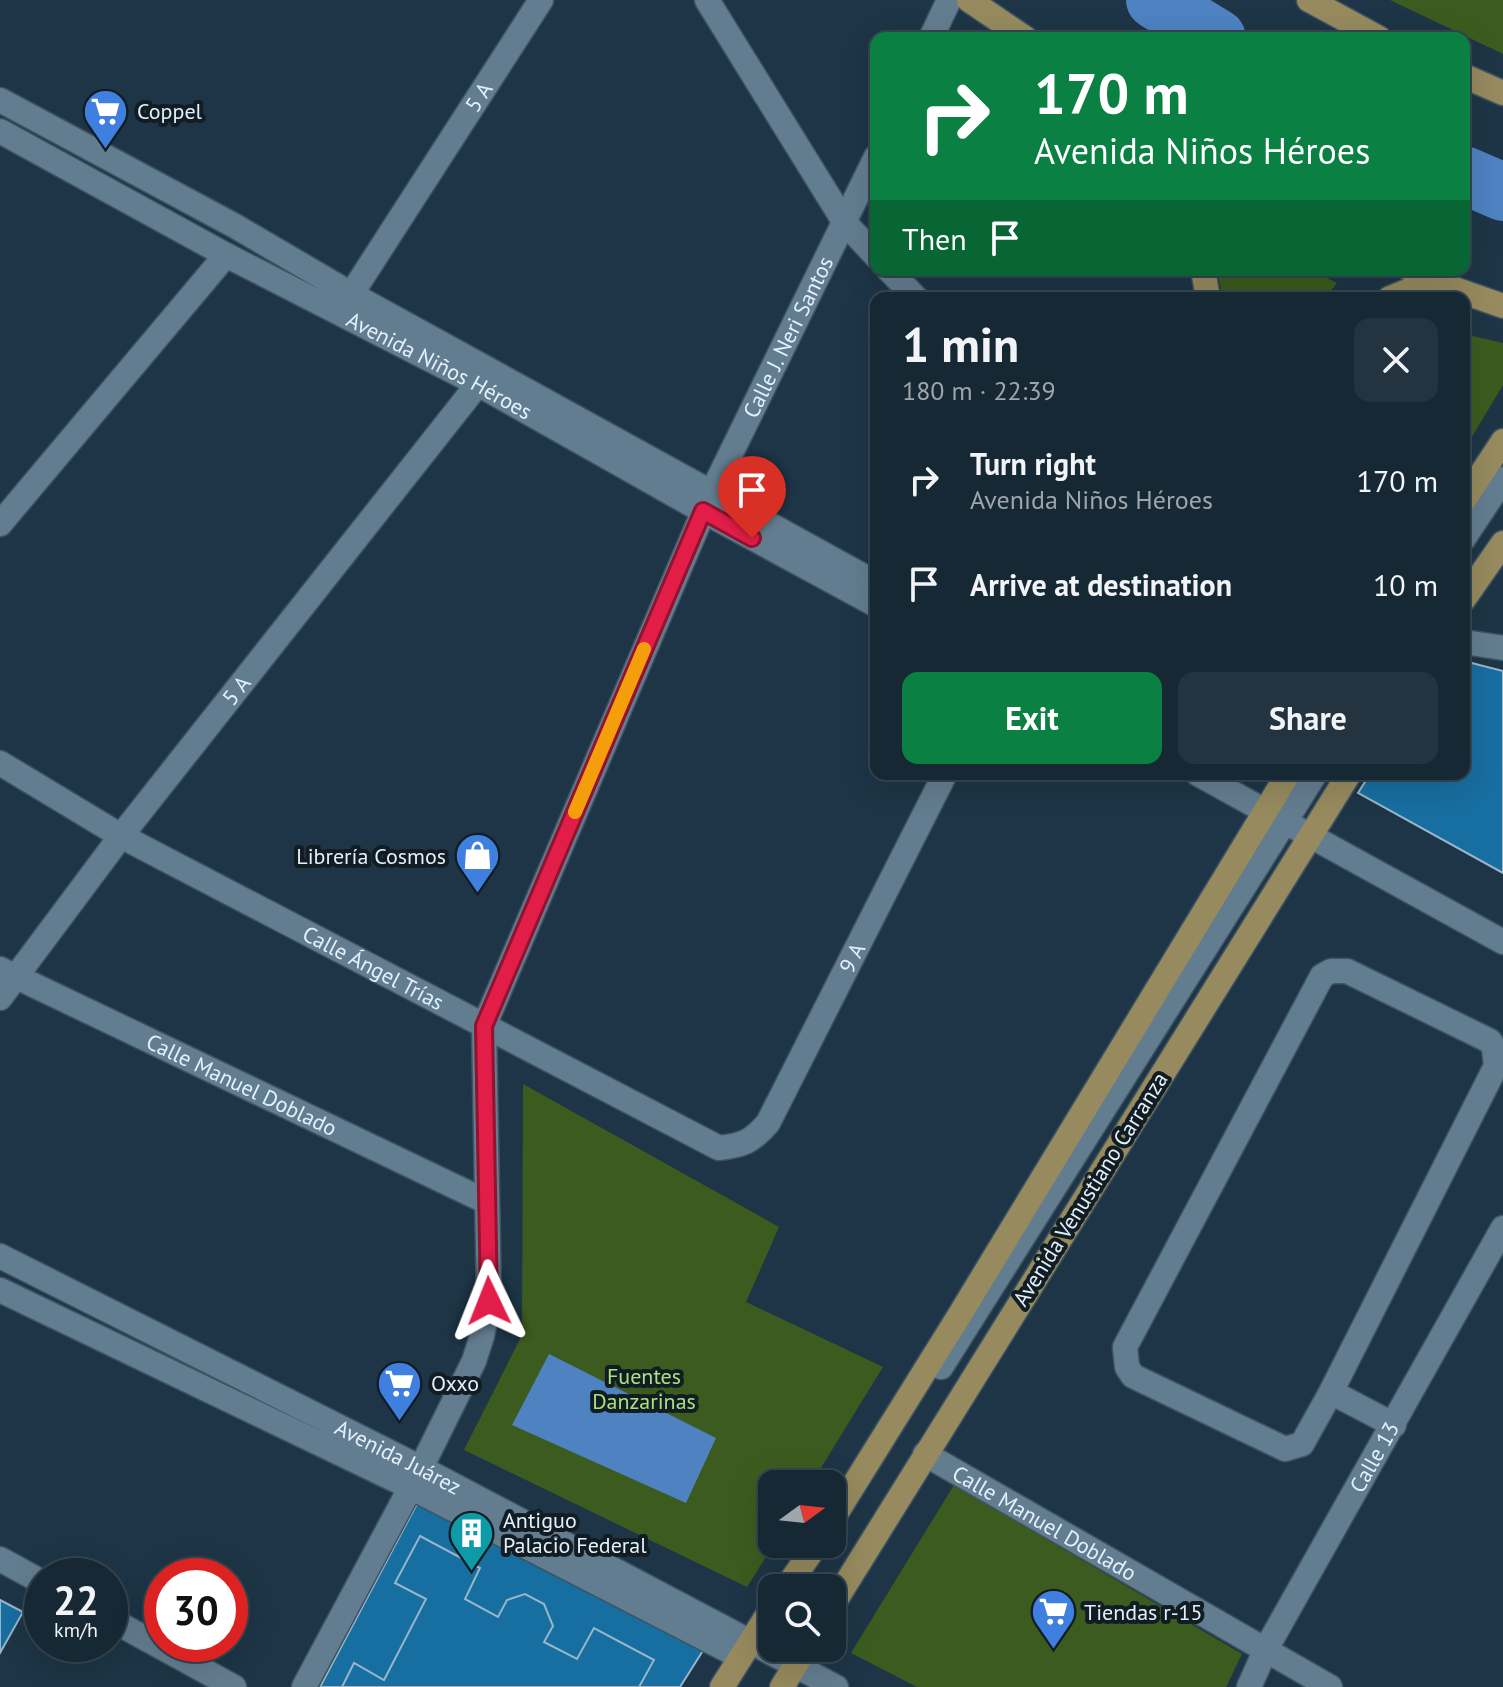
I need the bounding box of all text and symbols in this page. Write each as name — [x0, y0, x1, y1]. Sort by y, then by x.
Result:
text: 170 m — [1034, 57, 1189, 129]
icon: right — [902, 64, 1006, 168]
street label: 5 A — [459, 77, 498, 117]
supermarket icon: Coppel — [82, 87, 130, 150]
place label: Coppel — [137, 97, 203, 125]
text: Avenida Niños Héroes — [1034, 127, 1370, 174]
icon: arrive — [983, 216, 1027, 260]
text: Then — [902, 219, 967, 258]
street label: Calle J. Neri Santos — [737, 251, 839, 422]
street label: Avenida Niños Héroes — [342, 305, 537, 426]
text: 1 min — [902, 313, 1019, 375]
button: close — [1354, 318, 1438, 402]
text: 180 m · 22:39 — [902, 374, 1056, 407]
text: Turn right — [970, 444, 1096, 483]
pin — [718, 456, 786, 538]
icon: right — [902, 458, 946, 502]
text: 170 m — [1357, 461, 1438, 500]
icon: arrive — [730, 468, 774, 512]
text: Avenida Niños Héroes — [970, 483, 1213, 516]
icon: arrive — [902, 562, 946, 606]
text: Arrive at destination — [970, 565, 1232, 604]
text: 10 m — [1373, 565, 1438, 604]
street label: 5 A — [216, 670, 257, 711]
button: Exit — [902, 672, 1162, 764]
button: Share — [1178, 672, 1438, 764]
shop icon: Librería Cosmos — [453, 832, 501, 895]
place label: Librería Cosmos — [296, 842, 446, 870]
street label: Calle Ángel Trías — [298, 919, 449, 1016]
street label: 9 A — [833, 938, 871, 977]
street label: Calle Manuel Doblado — [142, 1027, 342, 1142]
street label: Avenida Venustiano Carranza — [1006, 1067, 1174, 1311]
position arrow — [447, 1259, 531, 1343]
supermarket icon: Oxxo — [376, 1359, 424, 1422]
park label: Fuentes Danzarinas — [592, 1362, 696, 1415]
place label: Oxxo — [431, 1369, 479, 1397]
street label: Avenida Juárez — [331, 1413, 466, 1501]
street label: Calle 13 — [1343, 1417, 1405, 1497]
street label: Calle Manuel Doblado — [948, 1459, 1142, 1587]
north arrow — [758, 1470, 846, 1558]
map controls — [758, 1470, 846, 1662]
place label: Antiguo Palacio Federal — [503, 1506, 647, 1559]
building icon: Antiguo Palacio Federal — [448, 1509, 496, 1572]
speed limit sign: 30 — [144, 1558, 248, 1662]
text: 22 — [53, 1574, 99, 1626]
button: search — [758, 1574, 846, 1662]
supermarket icon: Tiendas r-15 — [1029, 1588, 1077, 1651]
place label: Tiendas r-15 — [1084, 1598, 1203, 1626]
text: km/h — [54, 1617, 98, 1643]

